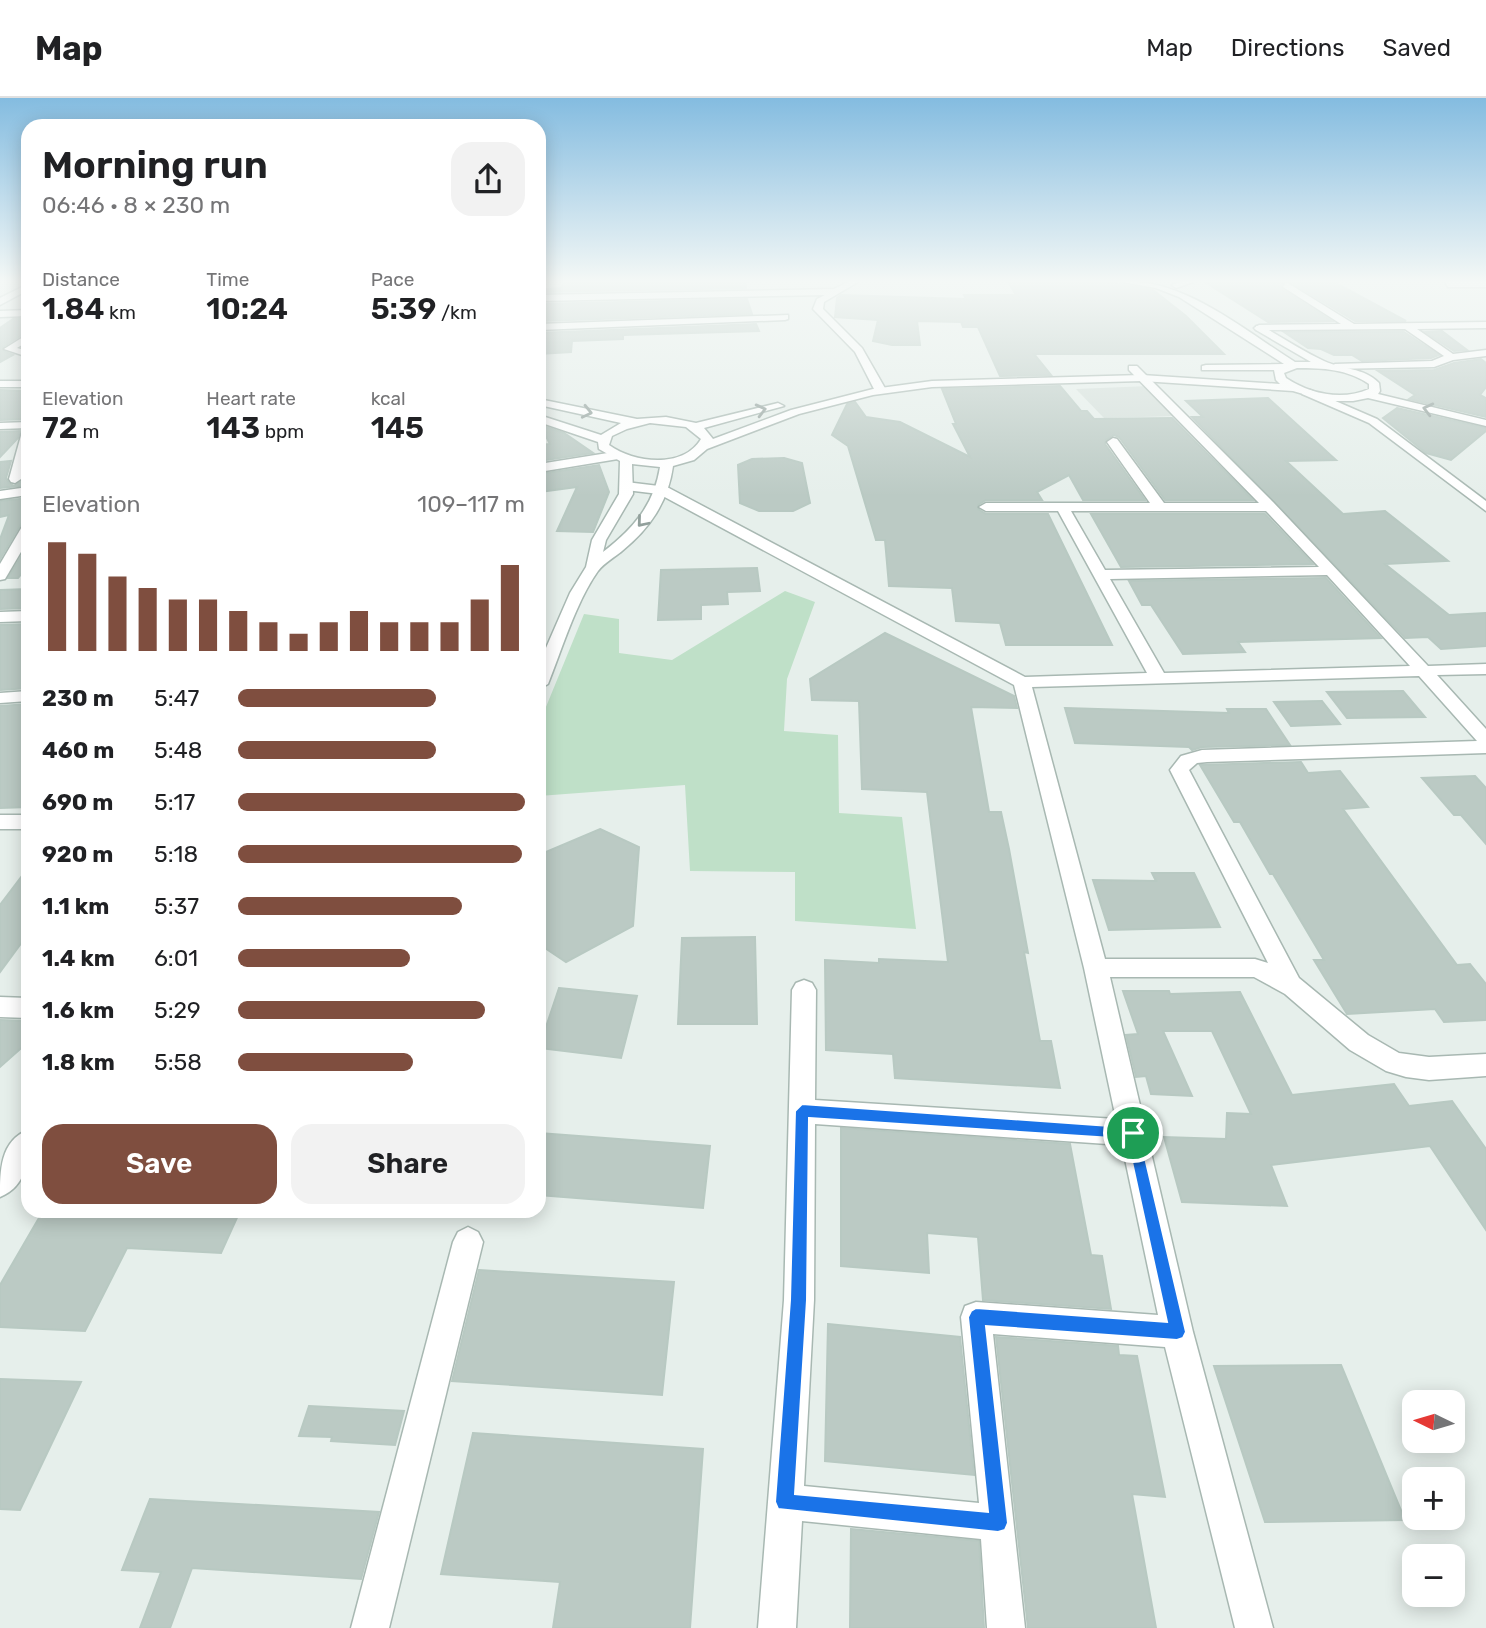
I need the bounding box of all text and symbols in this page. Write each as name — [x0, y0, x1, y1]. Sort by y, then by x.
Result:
text: Map — [35, 29, 103, 68]
text: Map — [1146, 34, 1193, 62]
text: Directions — [1231, 34, 1344, 62]
text: Saved — [1382, 34, 1451, 62]
text: Morning run — [42, 142, 268, 188]
button: share — [451, 142, 525, 216]
text: 06:46 · 8 × 230 m — [42, 191, 230, 219]
text: Distance — [42, 268, 120, 291]
text: Time — [206, 268, 249, 291]
text: Pace — [371, 268, 414, 291]
text: 1.84 — [42, 291, 104, 327]
text: 10:24 — [206, 291, 288, 327]
text: 5:39 — [371, 291, 436, 327]
text: km — [104, 301, 136, 324]
text: /km — [436, 301, 477, 324]
text: Elevation — [42, 387, 123, 410]
text: Heart rate — [206, 387, 296, 410]
text: kcal — [371, 387, 406, 410]
one-way arrow — [1422, 403, 1434, 417]
one-way arrow — [580, 404, 592, 418]
one-way arrow — [755, 404, 767, 418]
text: 72 — [42, 410, 78, 446]
text: 143 — [206, 410, 260, 446]
text: 145 — [371, 410, 424, 446]
text: m — [78, 420, 99, 443]
text: bpm — [260, 420, 304, 443]
text: Elevation — [42, 490, 141, 518]
text: 109–117 m — [417, 490, 525, 518]
one-way arrow — [637, 515, 650, 527]
text: 230 m — [42, 684, 114, 712]
text: 5:47 — [154, 684, 199, 712]
text: 460 m — [42, 736, 114, 764]
text: 5:48 — [154, 736, 202, 764]
text: 690 m — [42, 788, 113, 816]
text: 5:17 — [154, 788, 195, 816]
text: 920 m — [42, 840, 113, 868]
text: 5:18 — [154, 840, 198, 868]
text: 1.1 km — [42, 892, 109, 920]
text: 5:37 — [154, 892, 199, 920]
text: 1.4 km — [42, 944, 115, 972]
text: 6:01 — [154, 944, 198, 972]
text: 1.6 km — [42, 996, 114, 1024]
text: 5:29 — [154, 996, 201, 1024]
text: 1.8 km — [42, 1048, 115, 1076]
text: 5:58 — [154, 1048, 202, 1076]
pin — [1103, 1103, 1163, 1163]
icon: arrive — [1114, 1114, 1152, 1152]
button: Save — [42, 1124, 277, 1204]
button: Share — [291, 1124, 525, 1204]
north arrow — [1402, 1390, 1465, 1452]
map controls — [1402, 1390, 1465, 1607]
button: + — [1402, 1467, 1465, 1530]
button: − — [1402, 1544, 1465, 1607]

